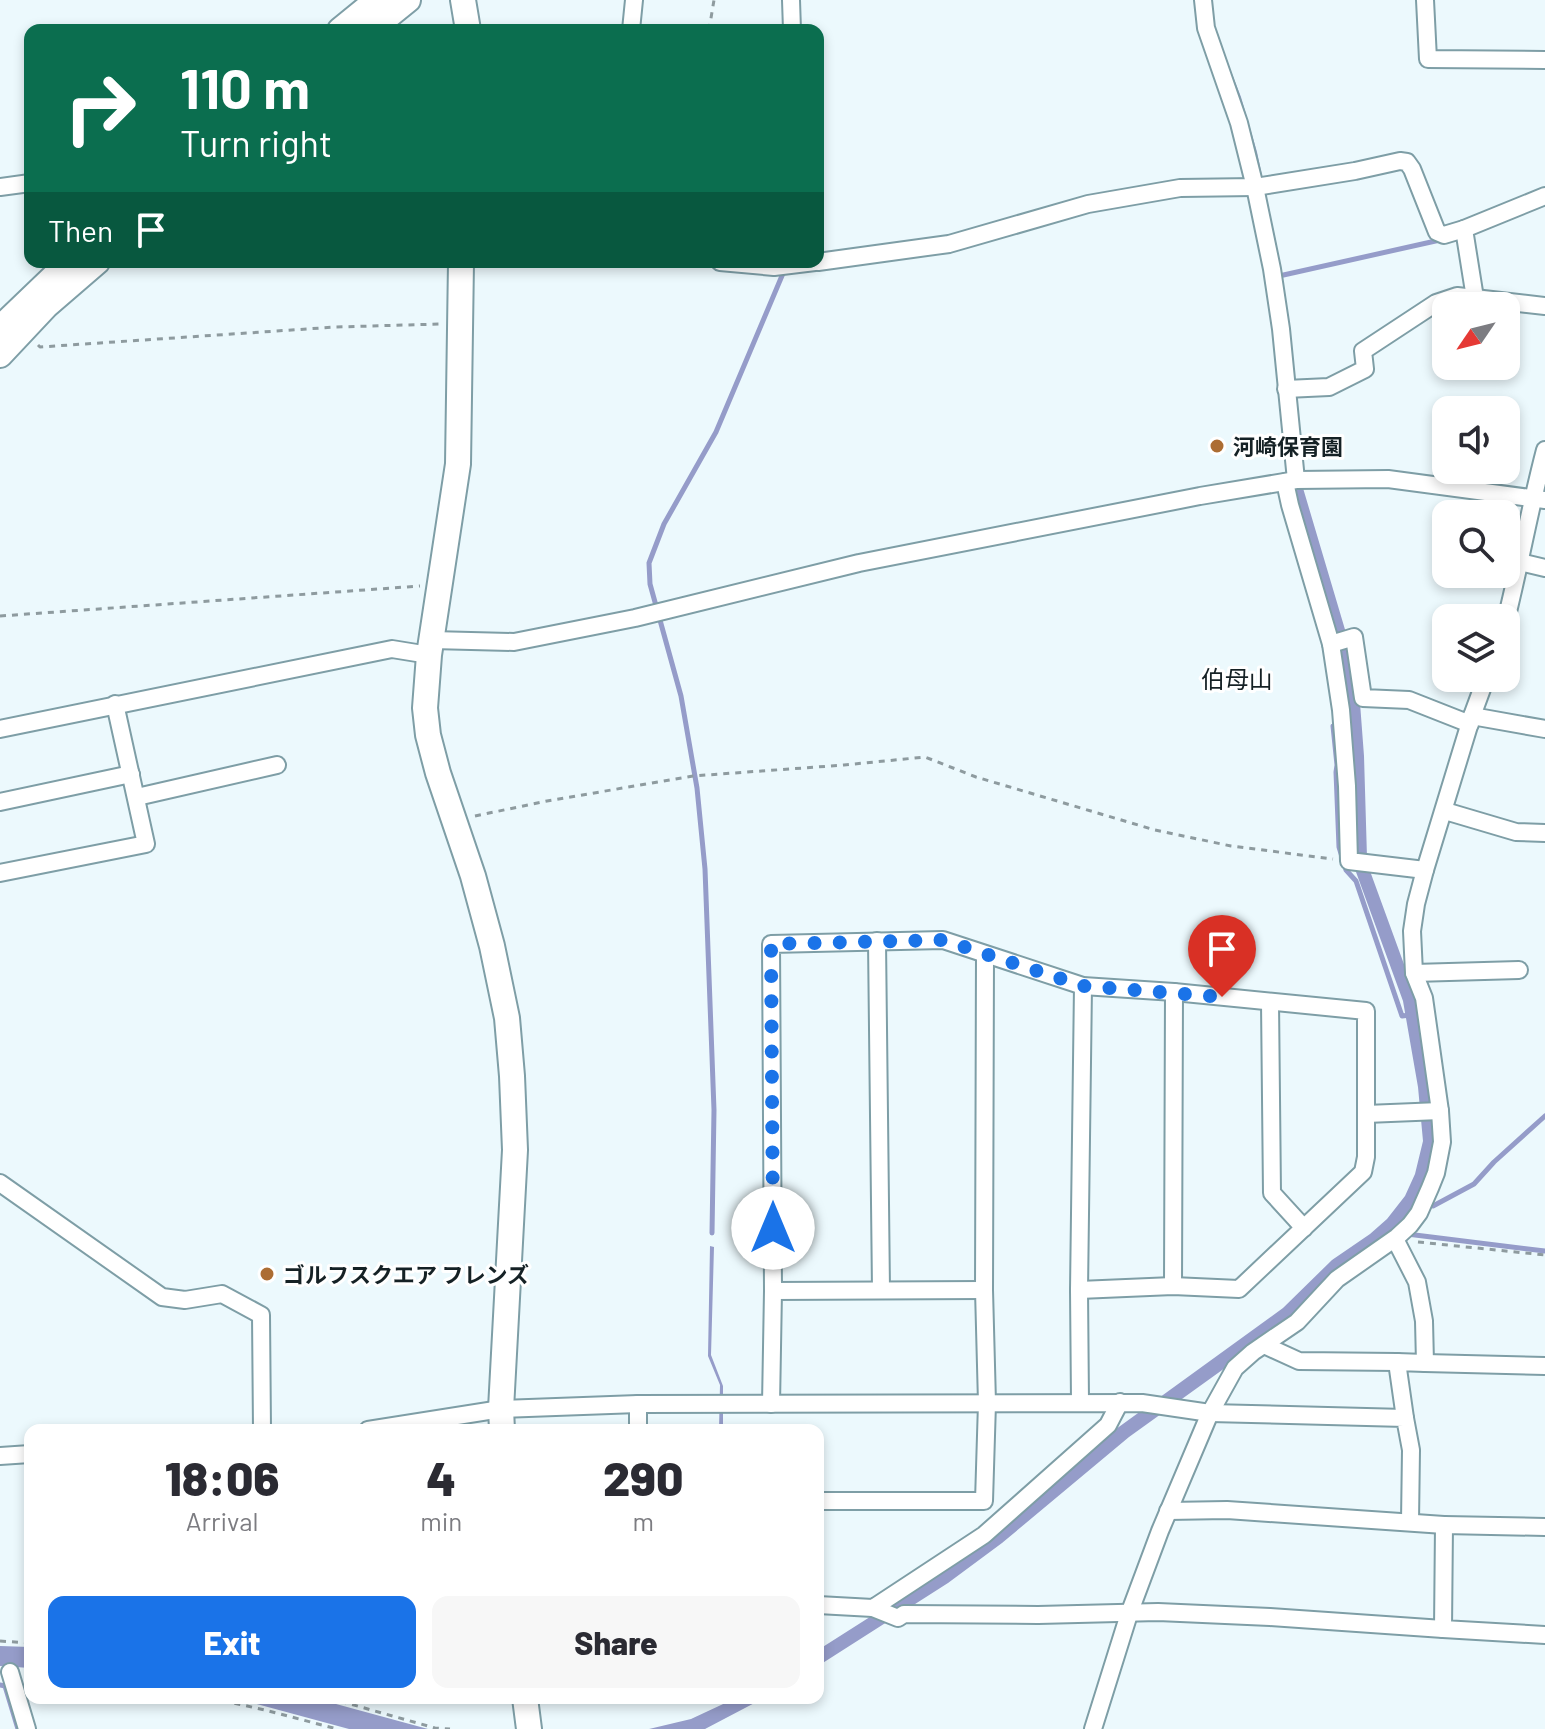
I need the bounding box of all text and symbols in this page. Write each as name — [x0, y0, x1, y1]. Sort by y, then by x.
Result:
text: 110 m — [180, 53, 310, 120]
icon: right — [48, 56, 152, 160]
text: Turn right — [180, 121, 332, 164]
icon: arrive — [129, 208, 173, 252]
text: Then — [48, 212, 113, 248]
north arrow — [1432, 292, 1520, 380]
map controls — [1432, 292, 1520, 692]
button: sound — [1432, 396, 1520, 484]
place label: 河崎保育園 — [1233, 433, 1343, 459]
marker: 河崎保育園 — [1208, 437, 1226, 455]
button: search — [1432, 500, 1520, 588]
button: layers — [1432, 604, 1520, 692]
district label: 伯母山 — [1201, 664, 1273, 693]
pin — [1188, 915, 1256, 997]
icon: arrive — [1200, 927, 1244, 971]
position arrow — [731, 1186, 815, 1270]
place label: ゴルフスクエア フレンズ — [283, 1261, 529, 1287]
marker: ゴルフスクエア フレンズ — [258, 1265, 276, 1283]
text: 18:06 — [165, 1448, 280, 1506]
text: 4 — [426, 1448, 456, 1506]
text: 290 — [603, 1448, 683, 1506]
text: Arrival — [186, 1505, 258, 1536]
text: min — [420, 1505, 462, 1536]
text: m — [632, 1505, 654, 1536]
button: Exit — [48, 1596, 416, 1688]
button: Share — [432, 1596, 800, 1688]

